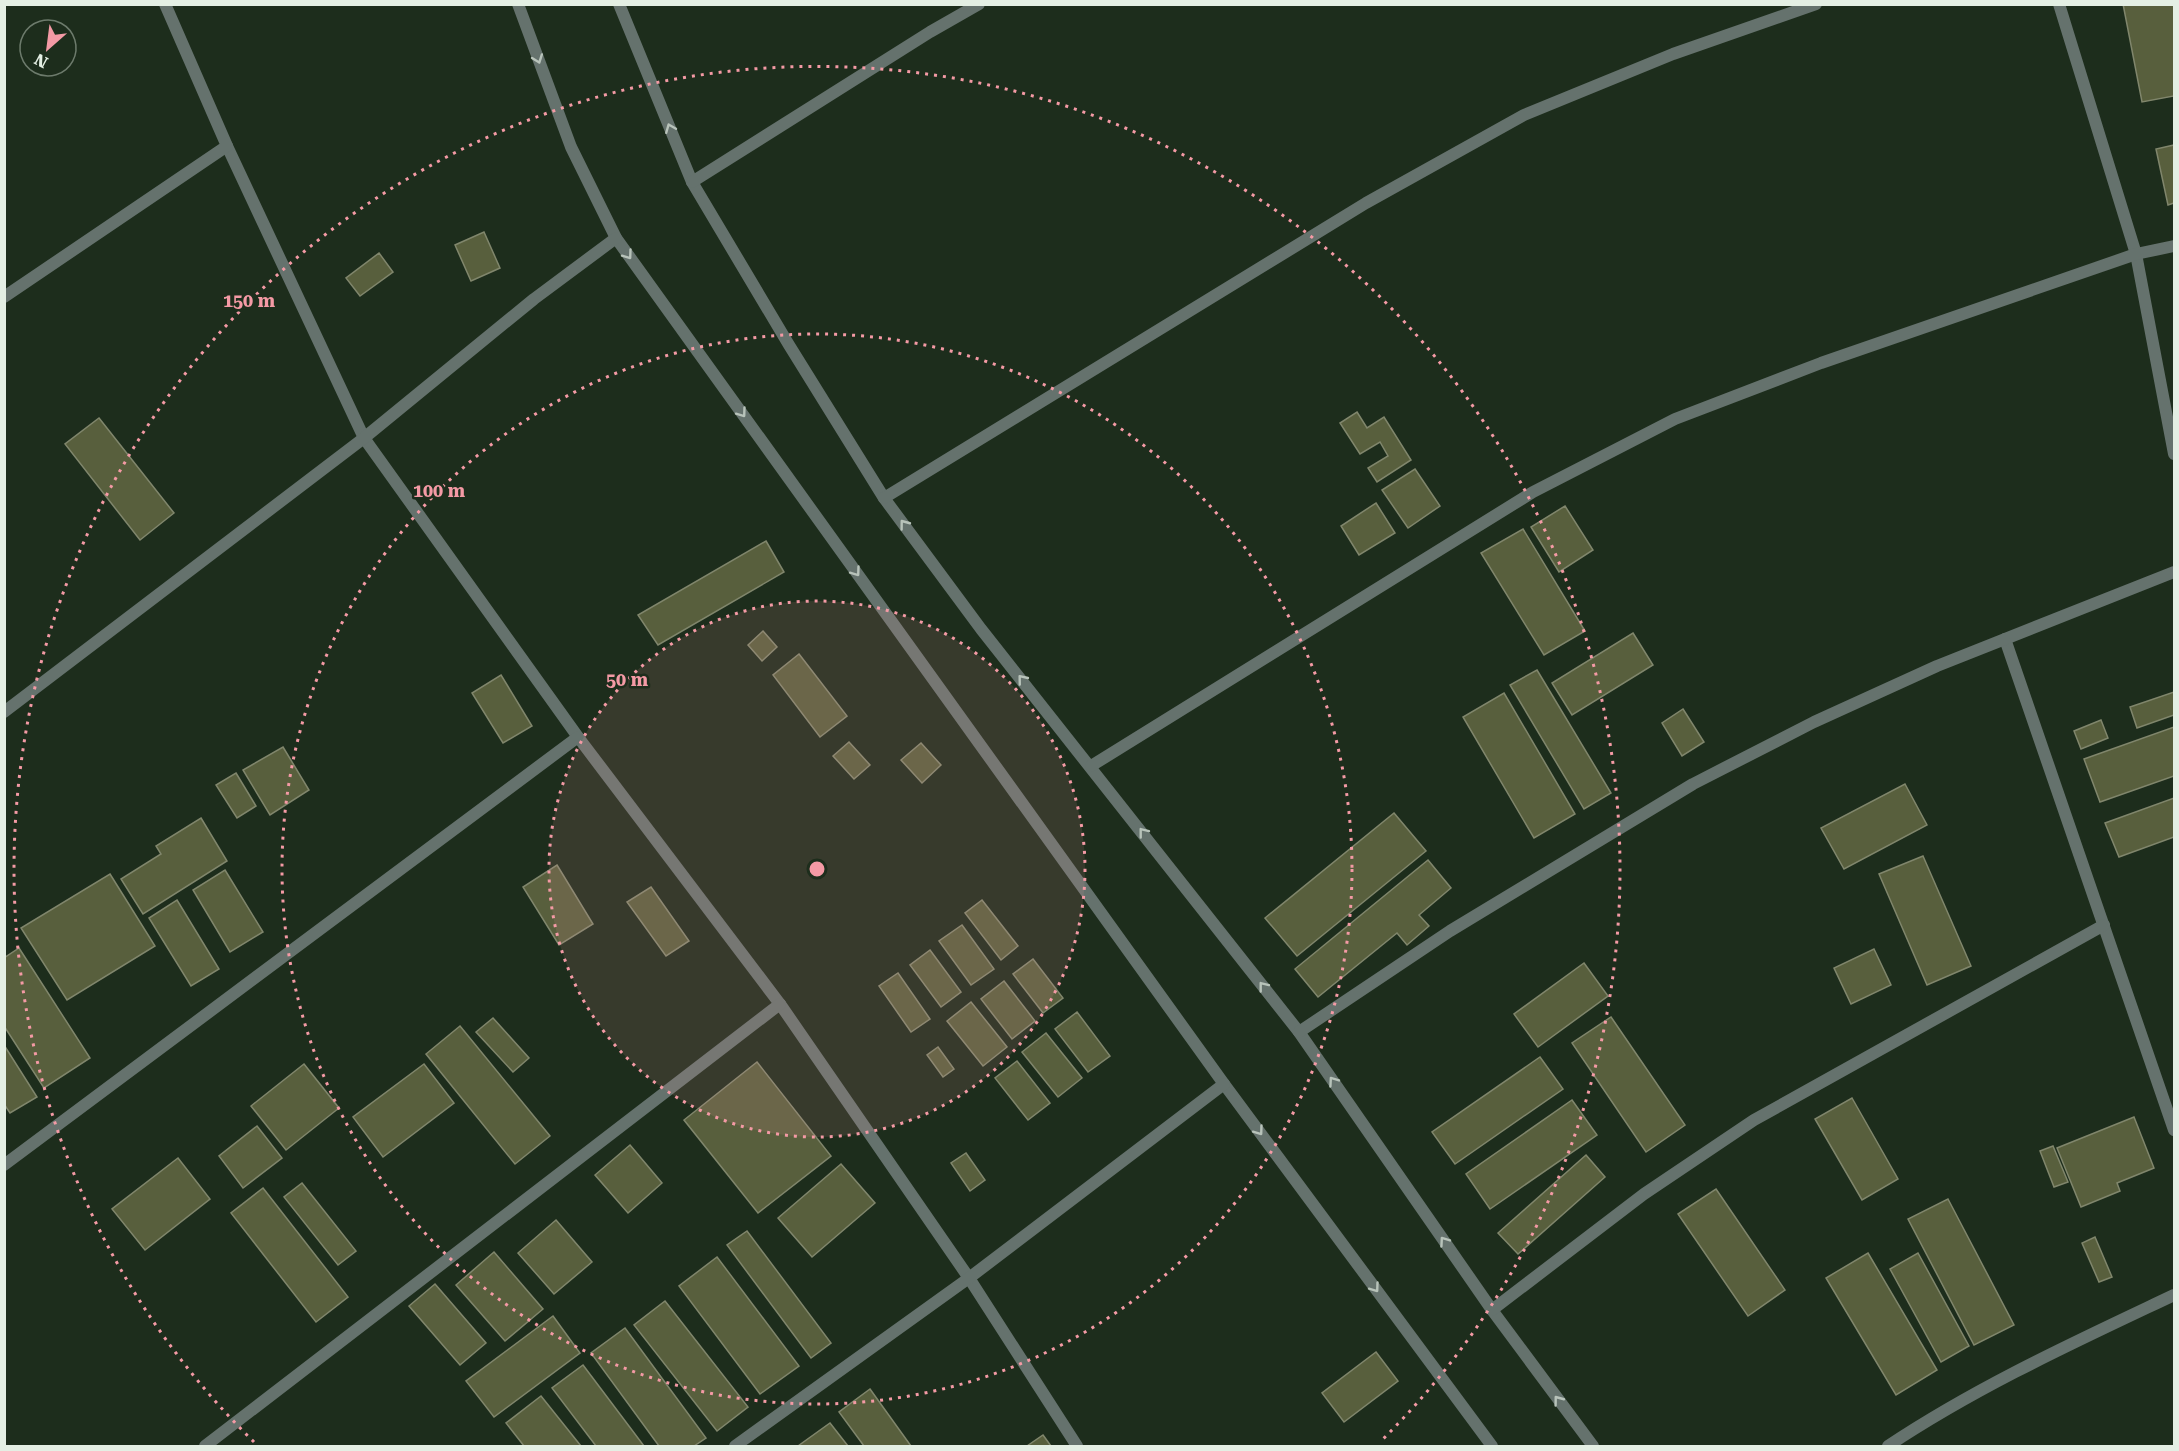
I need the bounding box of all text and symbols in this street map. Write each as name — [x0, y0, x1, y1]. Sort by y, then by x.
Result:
north arrow — [18, 18, 78, 78]
text: N — [31, 50, 51, 72]
one-way arrow — [531, 54, 544, 64]
one-way arrow — [665, 123, 677, 134]
one-way arrow — [621, 248, 632, 259]
text: 150 m — [223, 290, 276, 311]
one-way arrow — [735, 407, 746, 418]
text: 100 m — [413, 480, 466, 501]
one-way arrow — [900, 520, 911, 531]
one-way arrow — [849, 565, 860, 576]
text: 50 m — [606, 669, 649, 690]
one-way arrow — [1018, 675, 1029, 686]
one-way arrow — [1139, 828, 1150, 839]
centre of rings — [807, 859, 827, 879]
one-way arrow — [1259, 982, 1270, 993]
one-way arrow — [1329, 1077, 1340, 1088]
one-way arrow — [1251, 1125, 1262, 1136]
one-way arrow — [1440, 1237, 1451, 1248]
one-way arrow — [1367, 1281, 1378, 1292]
one-way arrow — [1554, 1395, 1565, 1406]

